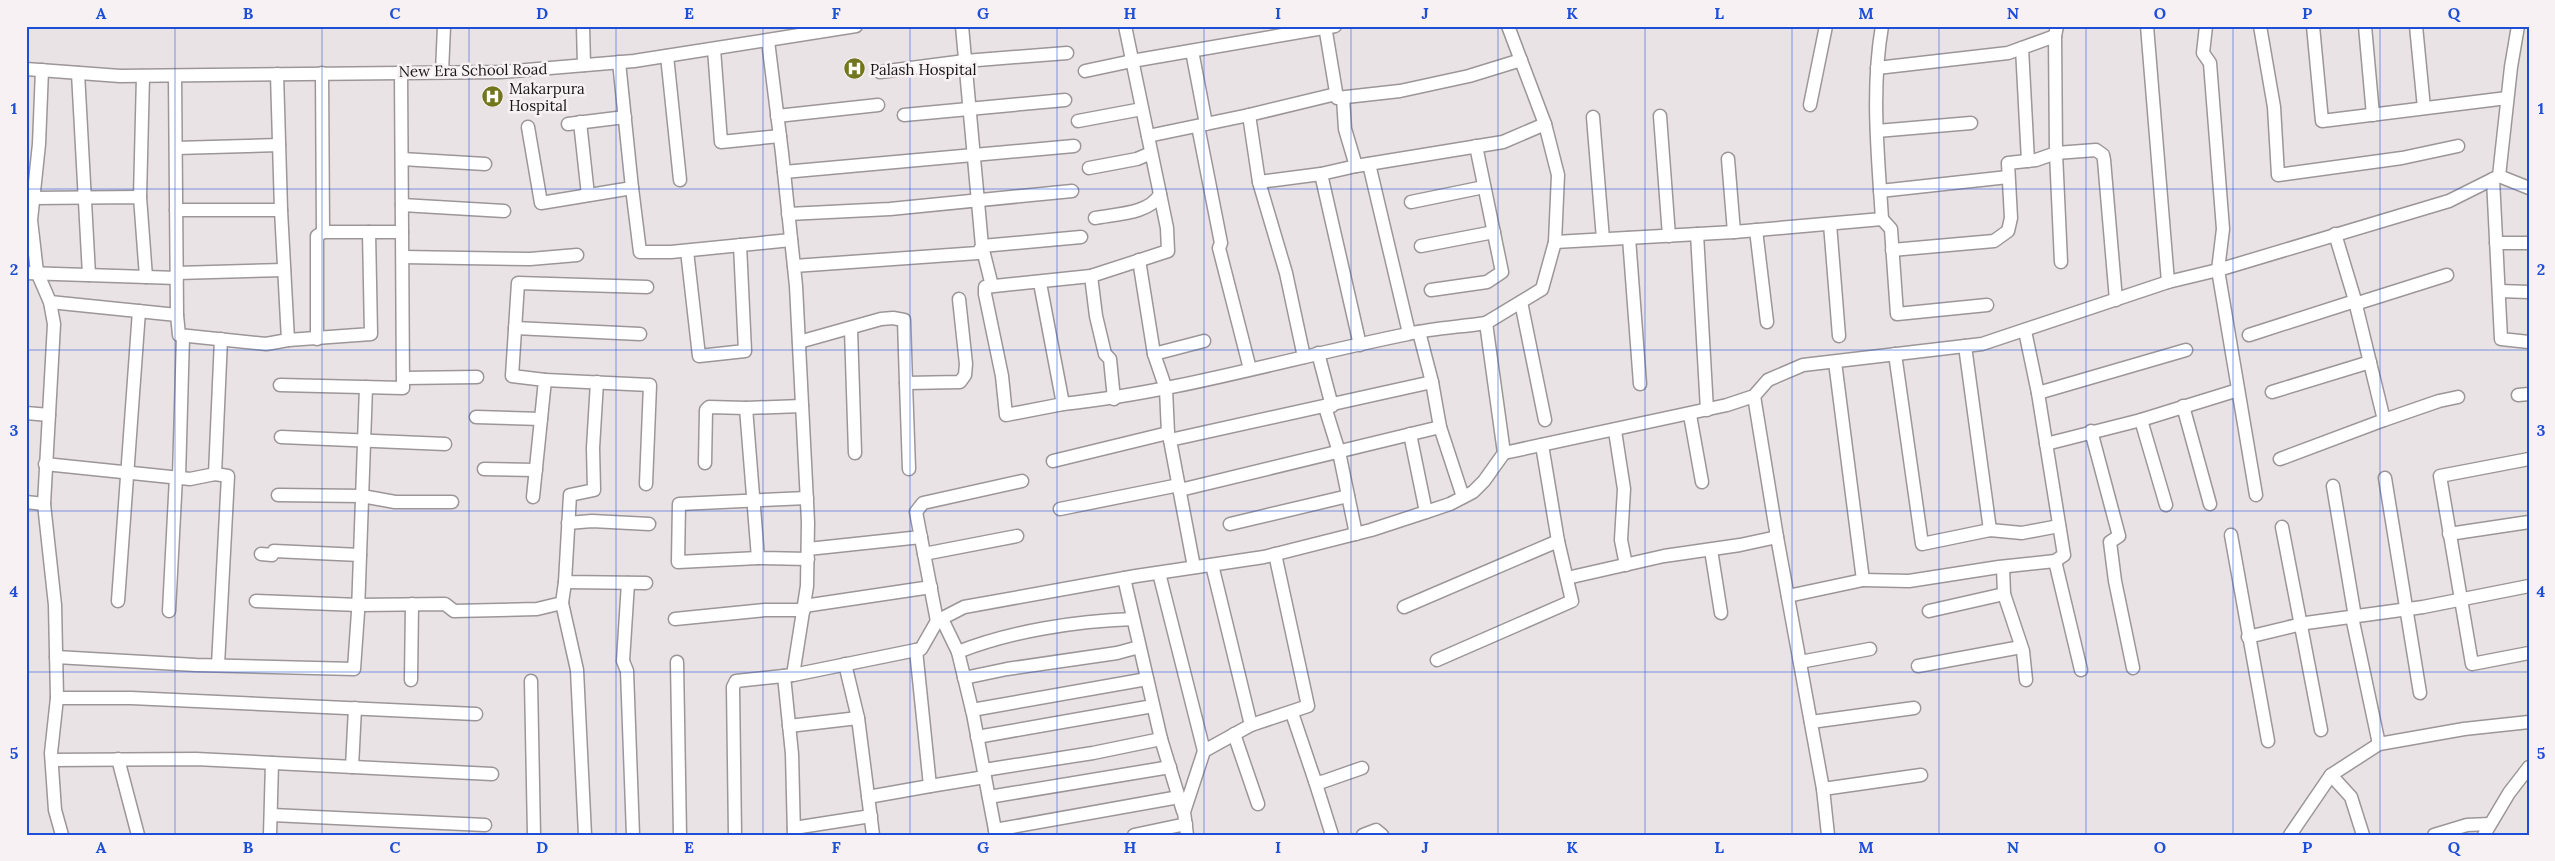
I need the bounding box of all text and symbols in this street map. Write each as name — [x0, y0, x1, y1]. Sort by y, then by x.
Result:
text: A — [96, 3, 107, 23]
text: B — [243, 3, 254, 23]
text: C — [389, 3, 401, 23]
text: D — [536, 3, 548, 23]
text: E — [684, 3, 694, 23]
text: F — [831, 3, 841, 23]
text: G — [977, 3, 989, 23]
text: H — [1124, 3, 1137, 23]
text: I — [1275, 3, 1281, 23]
text: J — [1421, 3, 1429, 23]
text: K — [1566, 3, 1578, 23]
text: L — [1714, 3, 1724, 23]
text: M — [1858, 3, 1874, 23]
text: N — [2007, 3, 2019, 23]
text: O — [2154, 3, 2166, 23]
text: P — [2302, 3, 2312, 23]
text: Q — [2448, 3, 2461, 23]
hospital icon: Palash Hospital — [842, 57, 866, 81]
street label: New Era School Road — [399, 59, 547, 81]
place label: Palash Hospital — [870, 60, 977, 79]
place label: Makarpura Hospital — [509, 79, 585, 115]
hospital icon: Makarpura Hospital — [481, 85, 505, 109]
text: 1 — [11, 98, 17, 118]
text: 1 — [2538, 98, 2544, 118]
text: 2 — [10, 259, 18, 279]
text: 2 — [2537, 259, 2545, 279]
text: 3 — [10, 420, 19, 440]
text: 3 — [2537, 420, 2546, 440]
text: 4 — [10, 581, 19, 601]
text: 4 — [2537, 581, 2546, 601]
text: 5 — [10, 743, 19, 763]
text: 5 — [2537, 743, 2546, 763]
text: A — [96, 837, 107, 857]
text: B — [243, 837, 254, 857]
text: C — [389, 837, 401, 857]
text: D — [536, 837, 548, 857]
text: E — [684, 837, 694, 857]
text: F — [831, 837, 841, 857]
text: G — [977, 837, 989, 857]
text: H — [1124, 837, 1137, 857]
text: I — [1275, 837, 1281, 857]
text: J — [1421, 837, 1429, 857]
text: K — [1566, 837, 1578, 857]
text: L — [1714, 837, 1724, 857]
text: M — [1858, 837, 1874, 857]
text: N — [2007, 837, 2019, 857]
text: O — [2154, 837, 2166, 857]
text: P — [2302, 837, 2312, 857]
text: Q — [2448, 837, 2461, 857]

